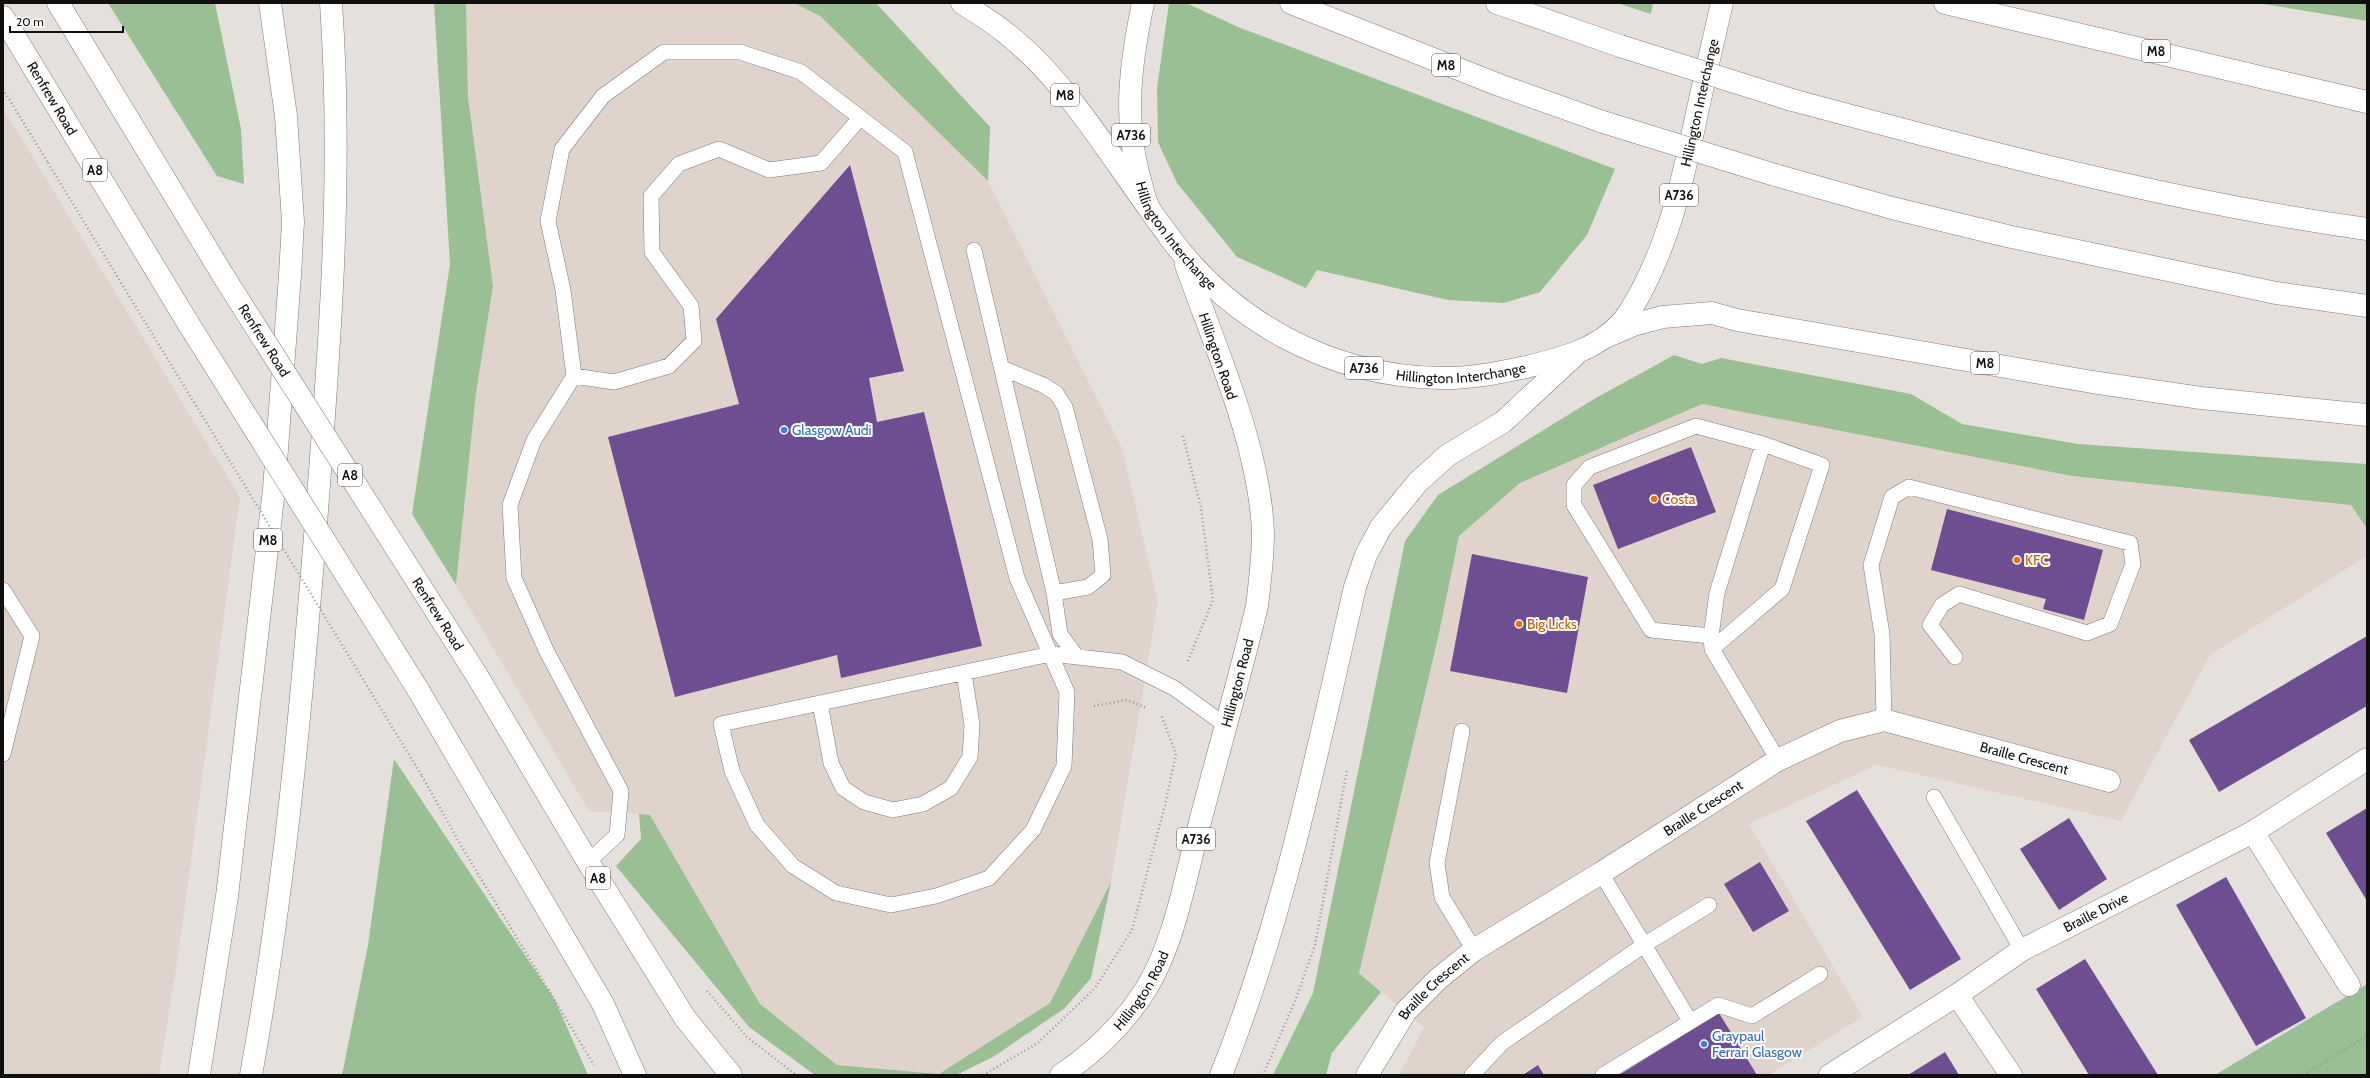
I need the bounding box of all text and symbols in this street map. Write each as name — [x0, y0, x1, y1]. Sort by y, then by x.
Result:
scale bar — [10, 8, 123, 34]
text: 20 m — [16, 14, 44, 29]
street label: Hillington Interchange — [1676, 37, 1722, 168]
road number: M8 — [2142, 40, 2170, 62]
road number: M8 — [1432, 54, 1460, 76]
street label: Renfrew Road — [23, 58, 81, 138]
road number: M8 — [1051, 84, 1079, 106]
road number: A736 — [1112, 124, 1150, 146]
road number: A8 — [83, 159, 107, 181]
street label: Hillington Interchange — [1132, 179, 1220, 294]
road number: A736 — [1660, 184, 1698, 206]
street label: Renfrew Road — [234, 300, 294, 380]
street label: Hillington Road — [1195, 310, 1241, 402]
road number: M8 — [1971, 352, 1999, 374]
road number: A736 — [1345, 357, 1383, 379]
street label: Hillington Interchange — [1395, 358, 1527, 387]
place label: Glasgow Audi — [792, 421, 872, 439]
marker: Glasgow Audi — [779, 425, 789, 435]
road number: A8 — [338, 464, 362, 486]
place label: Costa — [1662, 490, 1696, 508]
marker: Costa — [1649, 494, 1659, 504]
road number: M8 — [254, 529, 282, 551]
place label: KFC — [2025, 551, 2049, 569]
marker: KFC — [2012, 555, 2022, 565]
street label: Renfrew Road — [408, 574, 468, 654]
place label: Big Licks — [1527, 615, 1577, 633]
marker: Big Licks — [1514, 619, 1524, 629]
street label: Hillington Road — [1217, 637, 1258, 729]
street label: Braille Crescent — [1978, 737, 2071, 779]
street label: Braille Crescent — [1660, 776, 1746, 840]
road number: A736 — [1177, 828, 1215, 850]
road number: A8 — [586, 867, 610, 889]
street label: Braille Drive — [2060, 888, 2131, 936]
street label: Hillington Road — [1109, 948, 1173, 1034]
street label: Braille Crescent — [1394, 948, 1473, 1023]
place label: Graypaul Ferrari Glasgow — [1712, 1027, 1802, 1061]
marker: Graypaul Ferrari Glasgow — [1699, 1039, 1709, 1049]

